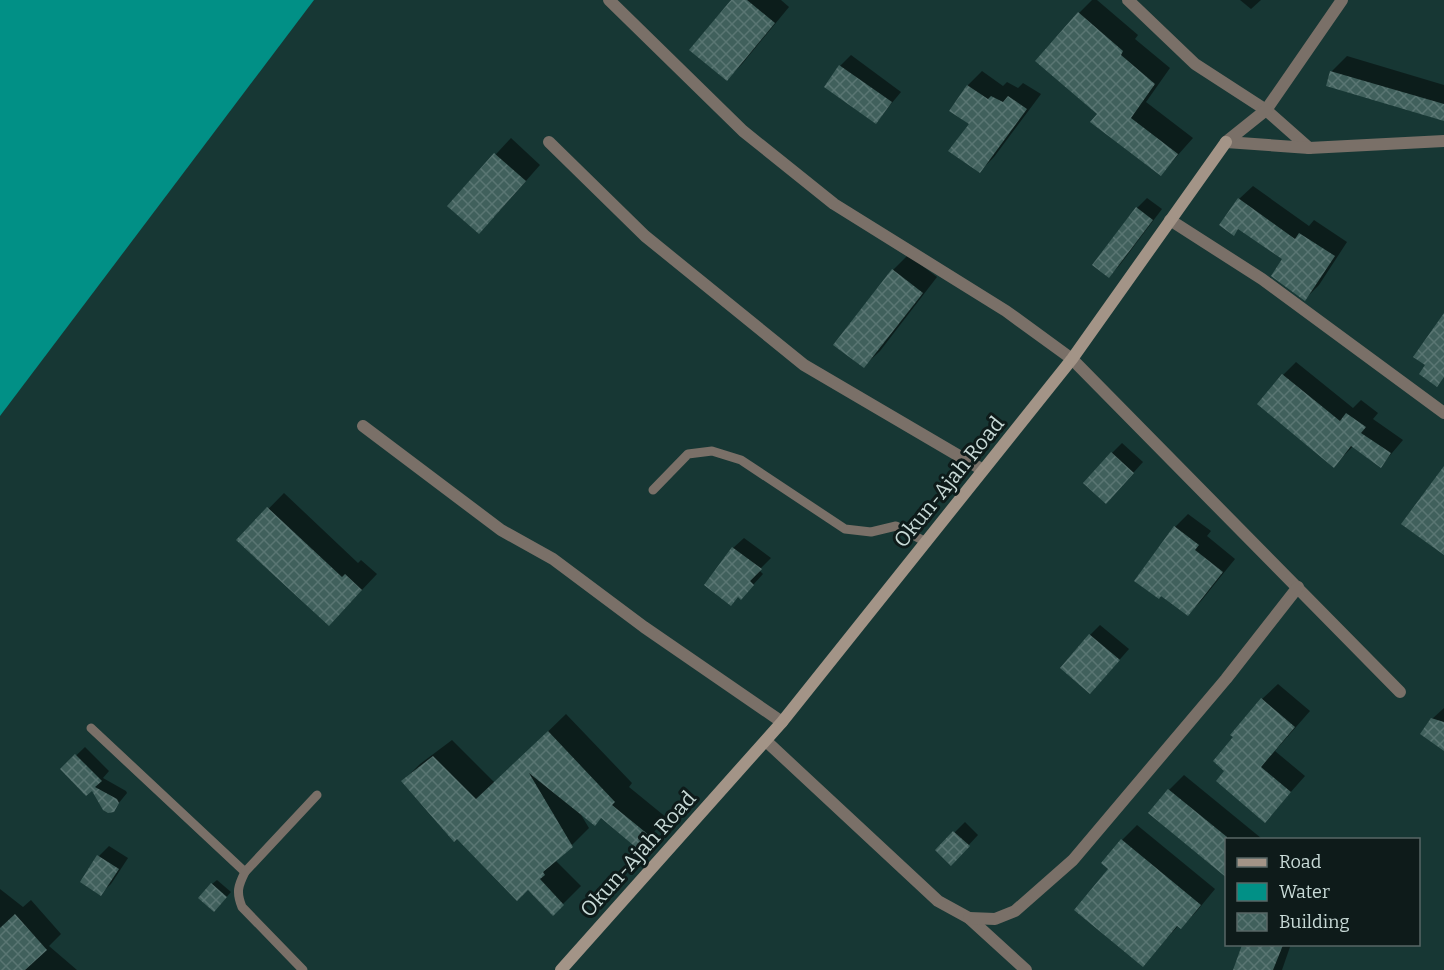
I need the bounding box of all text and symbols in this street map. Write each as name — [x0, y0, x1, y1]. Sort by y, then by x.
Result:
street label: Okun-Ajah Road — [888, 411, 1010, 553]
street label: Okun-Ajah Road — [575, 786, 701, 922]
legend — [1225, 838, 1420, 946]
text: Road — [1279, 851, 1322, 873]
text: Water — [1279, 881, 1330, 903]
text: Building — [1279, 911, 1350, 933]

